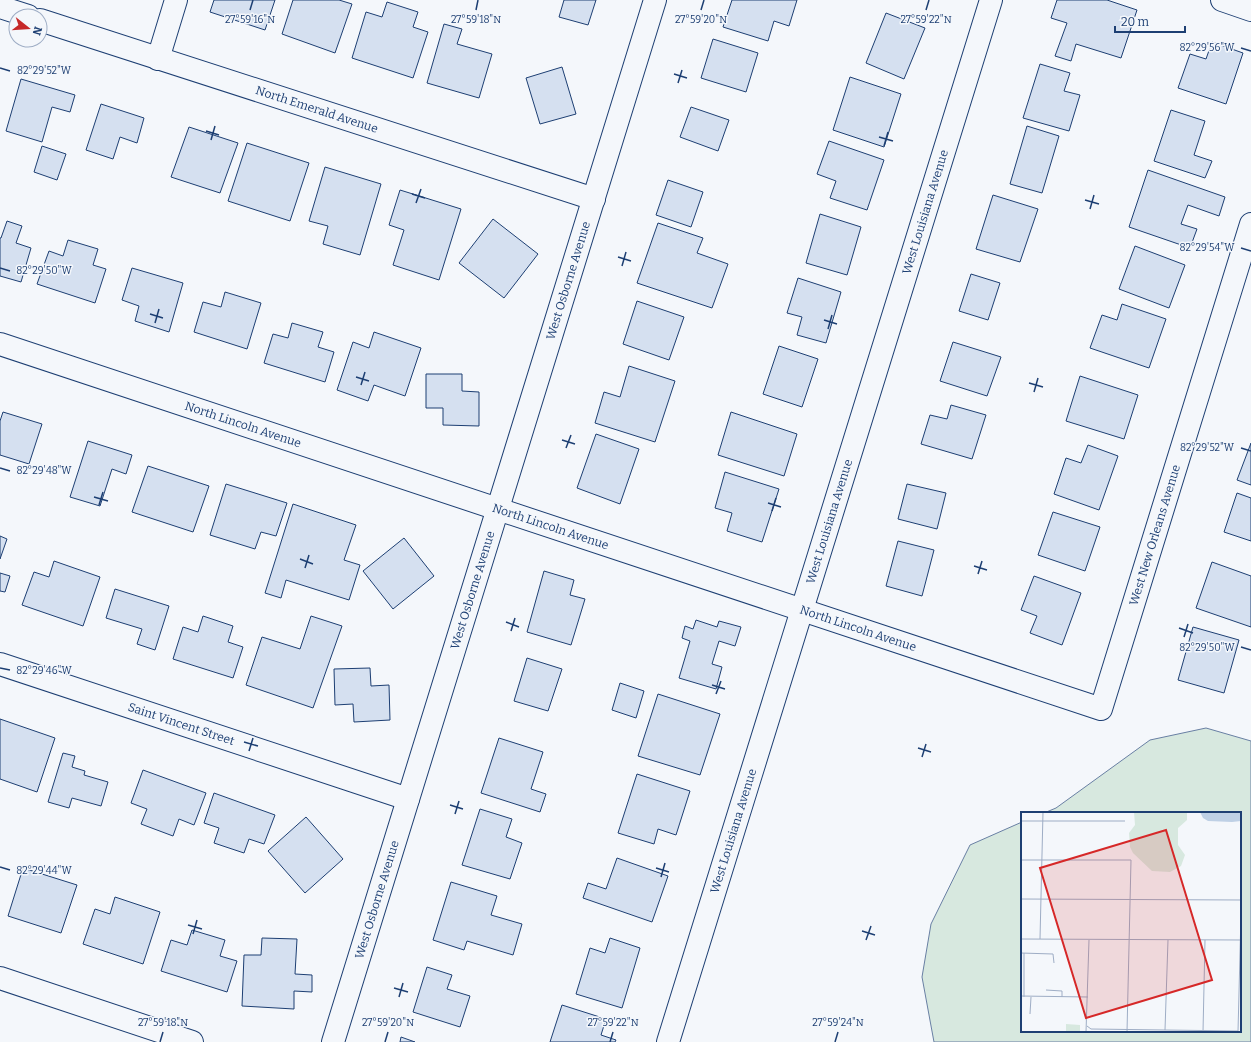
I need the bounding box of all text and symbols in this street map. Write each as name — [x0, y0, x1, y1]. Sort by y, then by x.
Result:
north arrow — [8, 8, 48, 48]
scale bar — [1115, 8, 1185, 34]
text: 27°59'16"N — [225, 14, 275, 26]
text: 27°59'18"N — [451, 14, 501, 26]
text: 27°59'20"N — [675, 14, 727, 26]
text: 27°59'22"N — [900, 14, 952, 26]
text: 20 m — [1121, 15, 1150, 29]
text: N — [29, 25, 45, 37]
text: 82°29'56"W — [1180, 42, 1235, 54]
text: 82°29'52"W — [17, 65, 72, 77]
street label: North Emerald Avenue — [254, 83, 380, 136]
street label: West Louisiana Avenue — [899, 148, 951, 276]
street label: West Osborne Avenue — [543, 220, 593, 341]
text: 82°29'54"W — [1180, 242, 1235, 254]
text: 82°29'50"W — [16, 265, 72, 277]
street label: North Lincoln Avenue — [183, 399, 303, 450]
text: 82°29'52"W — [1180, 442, 1235, 454]
street label: West Louisiana Avenue — [804, 457, 855, 585]
street label: West New Orleans Avenue — [1126, 463, 1183, 607]
text: 82°29'48"W — [16, 465, 72, 477]
street label: North Lincoln Avenue — [490, 501, 611, 552]
street label: West Osborne Avenue — [448, 529, 497, 651]
street label: North Lincoln Avenue — [798, 603, 918, 654]
text: 82°29'50"W — [1179, 642, 1235, 654]
text: 82°29'46"W — [16, 665, 72, 677]
street label: Saint Vincent Street — [126, 700, 237, 748]
street label: West Louisiana Avenue — [708, 767, 759, 895]
inset map — [1021, 812, 1241, 1032]
street label: West Osborne Avenue — [352, 839, 402, 960]
text: 82°29'44"W — [16, 865, 72, 877]
text: 27°59'18"N — [138, 1017, 188, 1029]
text: 27°59'20"N — [362, 1017, 414, 1029]
text: 27°59'22"N — [587, 1017, 639, 1029]
text: 27°59'24"N — [812, 1017, 864, 1029]

